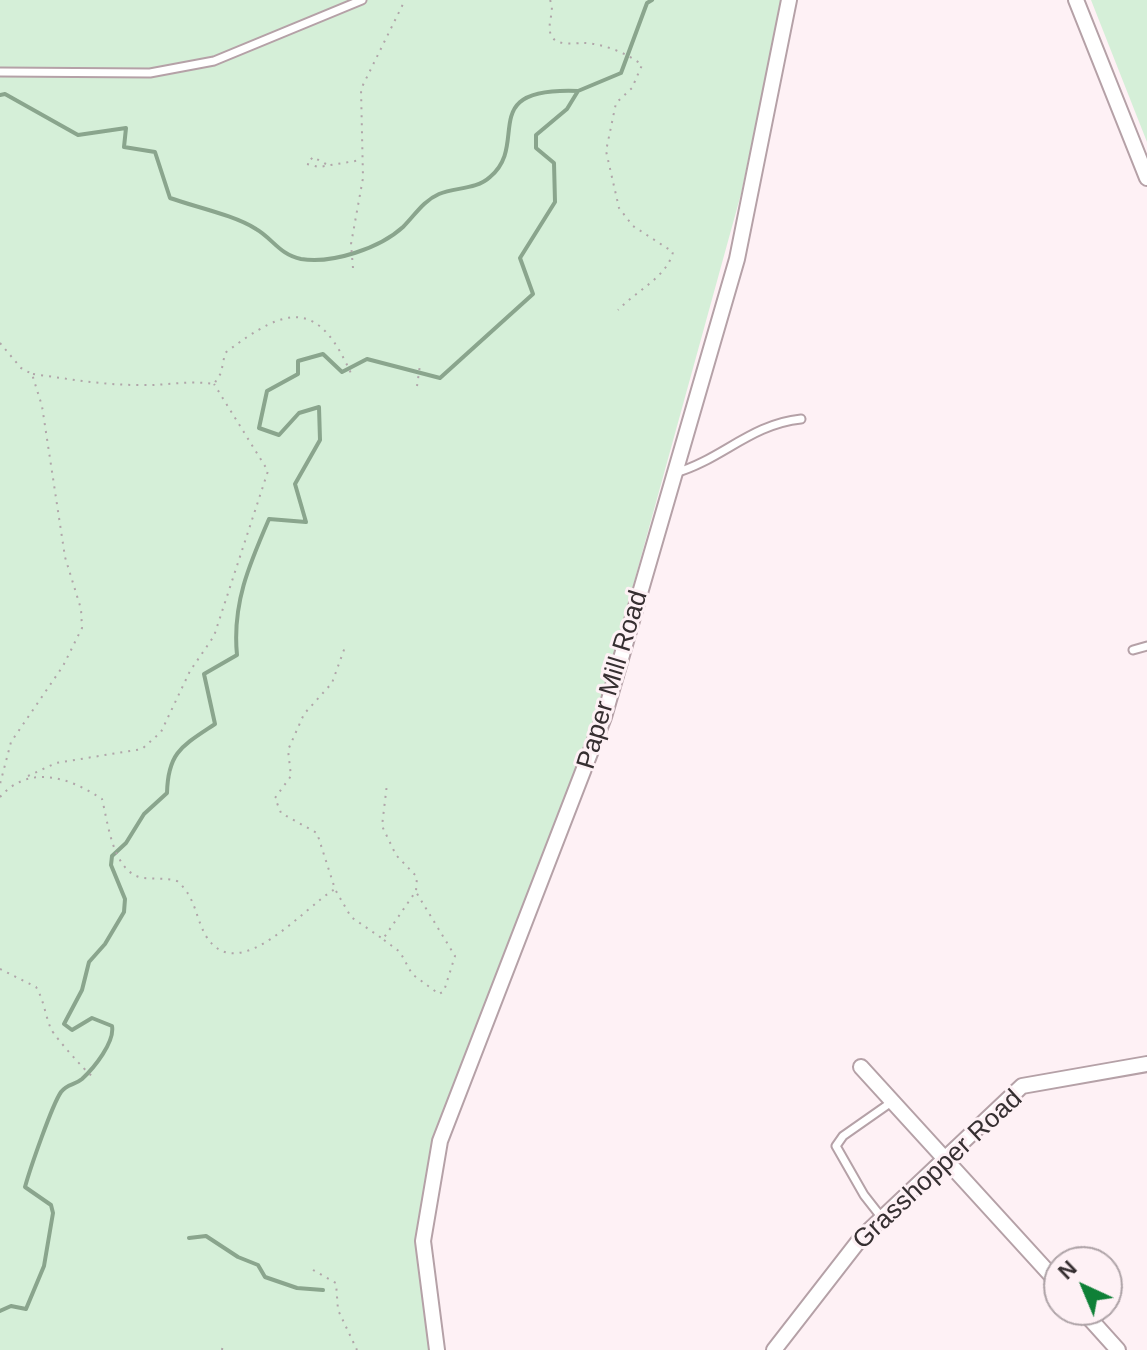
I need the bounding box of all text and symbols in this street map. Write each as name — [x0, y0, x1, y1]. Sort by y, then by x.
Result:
street label: Paper Mill Road — [571, 587, 655, 773]
street label: Grasshopper Road — [847, 1084, 1029, 1256]
north arrow — [1043, 1246, 1123, 1326]
text: N — [1053, 1255, 1082, 1284]

